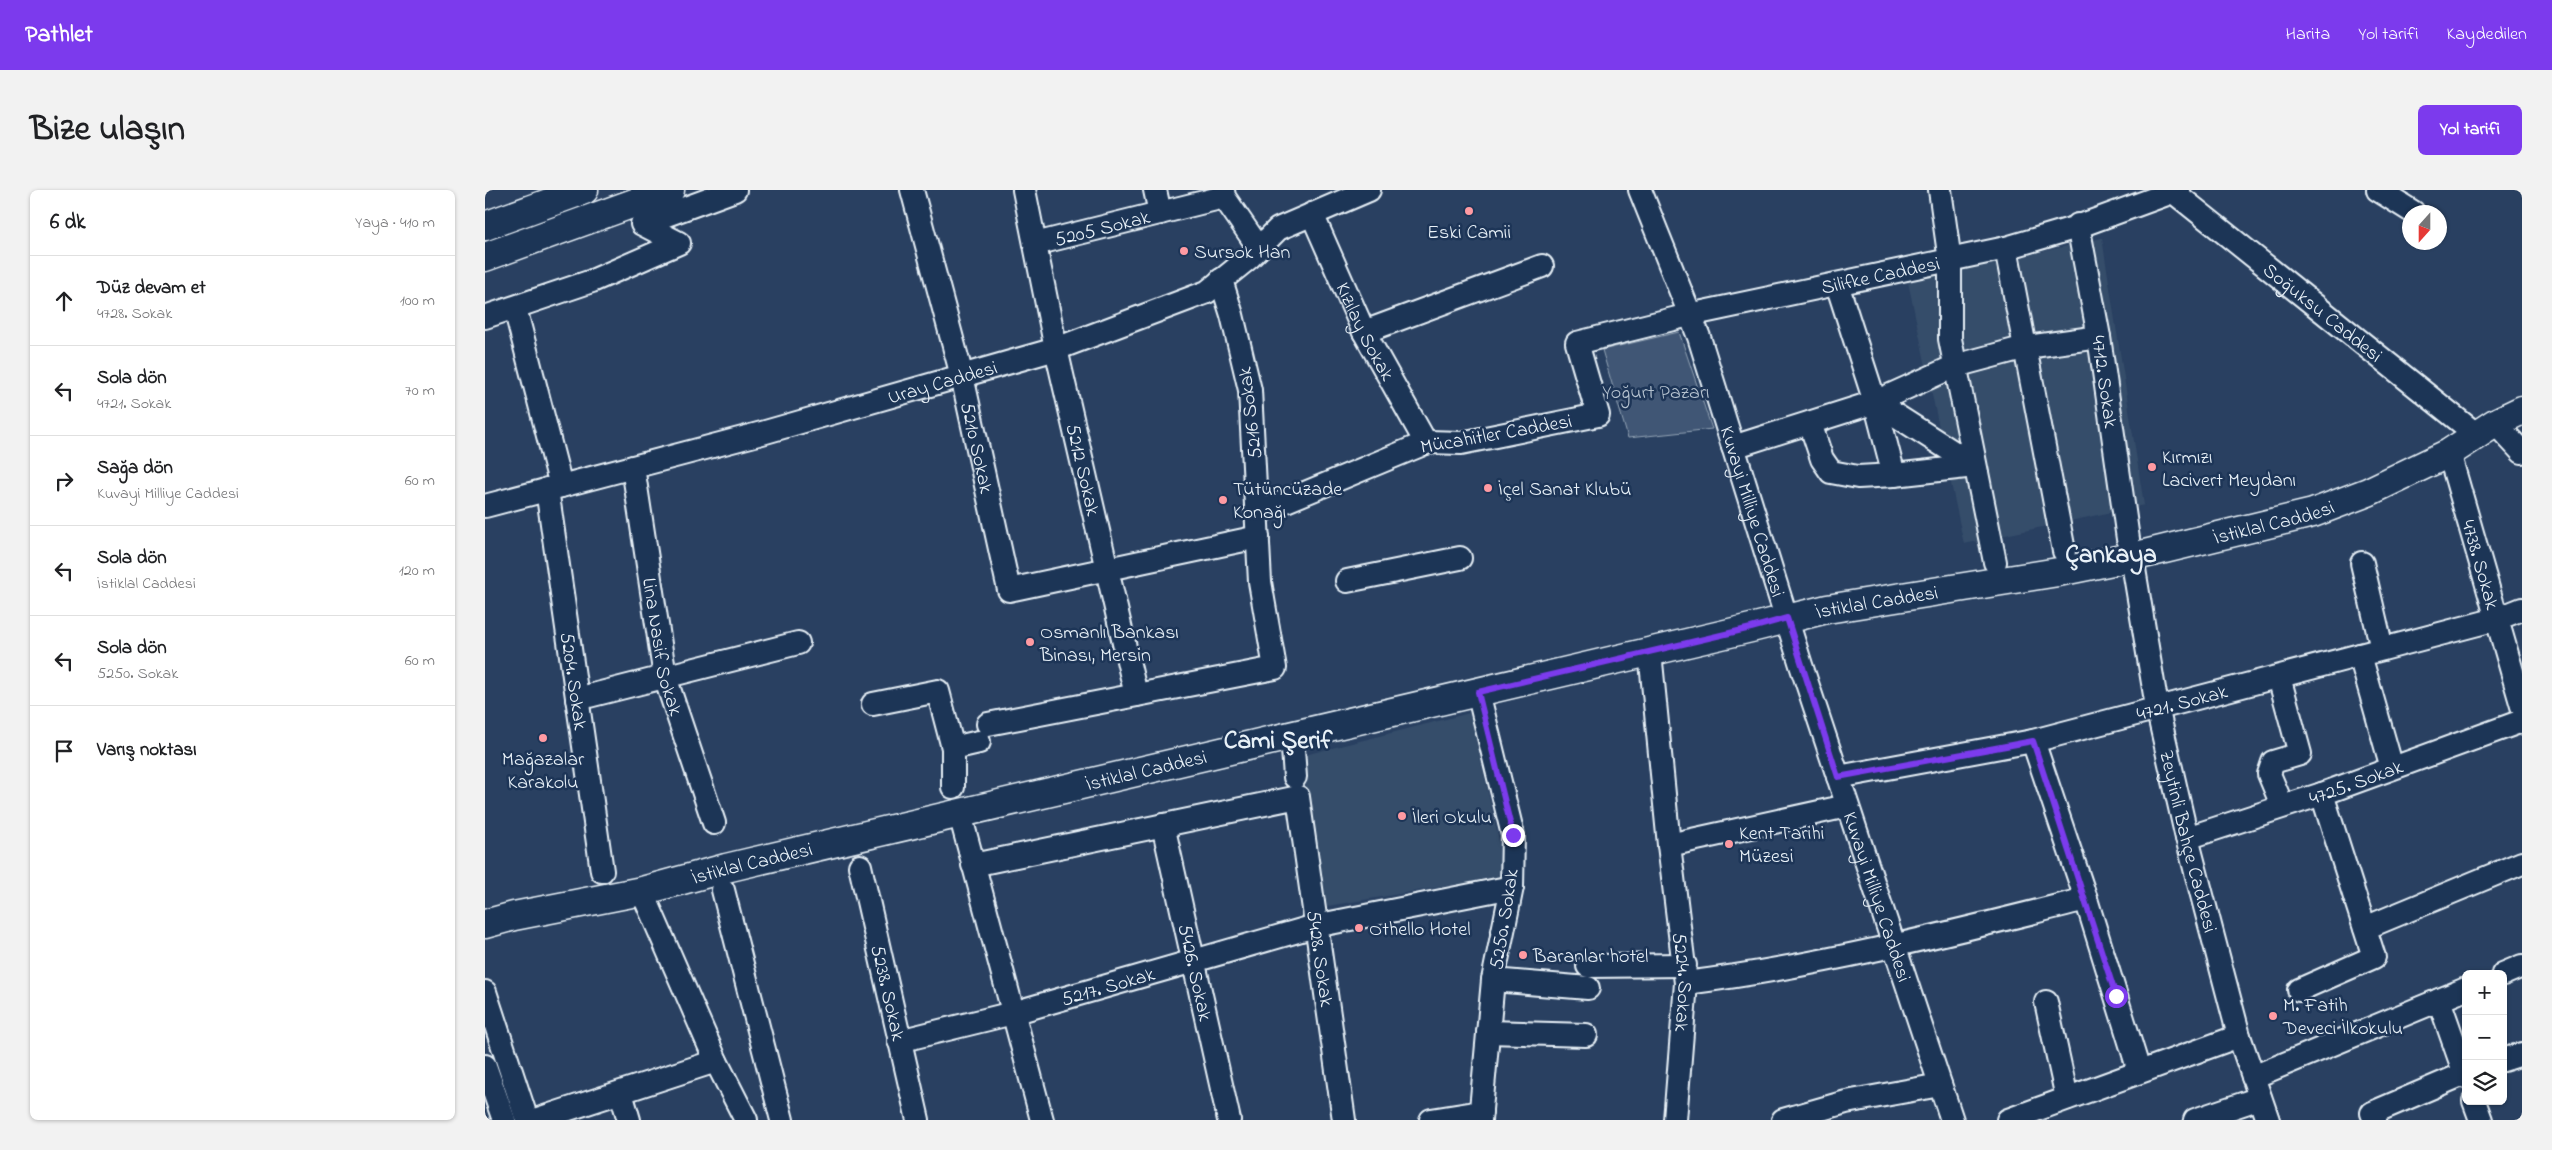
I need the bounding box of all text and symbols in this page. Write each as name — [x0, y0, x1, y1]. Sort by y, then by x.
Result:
text: Pathlet — [25, 18, 93, 53]
text: Harita — [2285, 22, 2330, 48]
text: Yol tarifi — [2358, 22, 2419, 48]
text: Kaydedilen — [2447, 22, 2527, 48]
text: Bize ulaşın — [30, 105, 185, 156]
button: Yol tarifi — [2418, 105, 2522, 155]
street label: 5205 Sokak — [1052, 204, 1154, 256]
marker: Eski Camii — [1463, 205, 1475, 217]
north arrow — [2402, 205, 2447, 250]
text: 6 dk — [50, 208, 86, 238]
text: Yaya · 410 m — [355, 211, 435, 235]
place label: Eski Camii — [1427, 219, 1511, 248]
place label: Sursok Han — [1194, 239, 1291, 268]
marker: Sursok Han — [1178, 245, 1190, 257]
street label: Silifke Caddesi — [1819, 250, 1943, 304]
street label: Soğuksu Caddesi — [2256, 257, 2388, 371]
text: Düz devam et — [97, 275, 206, 302]
street label: Kızılay Sokak — [1327, 278, 1401, 387]
icon: ahead — [50, 287, 78, 315]
text: 100 m — [400, 289, 435, 313]
text: 4728. Sokak — [97, 302, 172, 326]
street label: 4712. Sokak — [2082, 334, 2124, 430]
street label: Uray Caddesi — [885, 354, 1001, 413]
text: Sola dön — [97, 365, 167, 392]
street label: 5216 Sokak — [1231, 365, 1272, 460]
icon: left — [50, 377, 78, 405]
text: 70 m — [405, 379, 435, 403]
park label: Yoğurt Pazarı — [1602, 379, 1710, 409]
text: 4721. Sokak — [97, 392, 171, 416]
street label: 5210 Sokak — [951, 400, 999, 497]
street label: Mücahitler Caddesi — [1418, 408, 1575, 463]
street label: 5212 Sokak — [1057, 421, 1106, 519]
street label: Kuvayi Milliye Caddesi — [1711, 423, 1791, 601]
place label: Kırmızı Lacivert Meydanı — [2162, 444, 2296, 496]
text: Sağa dön — [97, 455, 173, 482]
marker: Kırmızı Lacivert Meydanı — [2146, 461, 2158, 473]
icon: right — [50, 467, 78, 495]
text: 60 m — [405, 469, 435, 493]
place label: Tütüncüzade Konağı — [1233, 476, 1342, 529]
place label: İçel Sanat Klubü — [1498, 476, 1631, 505]
text: Kuvayi Milliye Caddesi — [97, 482, 239, 506]
marker: İçel Sanat Klubü — [1482, 482, 1494, 494]
marker: Tütüncüzade Konağı — [1217, 494, 1229, 506]
street label: İstiklal Caddesi — [2211, 494, 2339, 554]
street label: 4738. Sokak — [2452, 517, 2506, 614]
district label: Çankaya — [2065, 538, 2157, 575]
text: Sola dön — [97, 545, 167, 572]
icon: left — [50, 557, 78, 585]
text: 120 m — [399, 559, 435, 583]
text: İstiklal Caddesi — [97, 572, 196, 596]
street label: Lina Nasif Sokak — [633, 576, 689, 720]
street label: İstiklal Caddesi — [1813, 579, 1940, 628]
place label: Osmanlı Bankası Binası, Mersin — [1039, 619, 1179, 671]
street label: 5204. Sokak — [551, 631, 594, 732]
text: Sola dön — [97, 635, 167, 662]
marker: Osmanlı Bankası Binası, Mersin — [1024, 636, 1036, 648]
icon: left — [50, 647, 78, 675]
text: 60 m — [405, 649, 435, 673]
text: 5250. Sokak — [97, 662, 178, 686]
street label: 4721. Sokak — [2134, 678, 2231, 730]
district label: Cami Şerif — [1224, 724, 1334, 760]
marker: Mağazalar Karakolu — [537, 732, 549, 744]
icon: arrive — [50, 737, 78, 765]
text: Varış noktası — [97, 737, 197, 764]
street label: İstiklal Caddesi — [1083, 744, 1210, 800]
place label: Mağazalar Karakolu — [502, 746, 585, 798]
street label: Zeytinli Bahçe Caddesi — [2150, 747, 2223, 936]
street label: 4725. Sokak — [2306, 753, 2408, 814]
place label: İleri Okulu — [1412, 804, 1492, 833]
street label: Kuvayi Milliye Caddesi — [1834, 809, 1917, 986]
marker: İleri Okulu — [1396, 810, 1408, 822]
place label: Kent Tarihi Müzesi — [1739, 820, 1824, 872]
route end — [1502, 824, 1525, 847]
street label: İstiklal Caddesi — [689, 836, 816, 894]
marker: Kent Tarihi Müzesi — [1723, 838, 1735, 850]
street label: 5250. Sokak — [1483, 867, 1528, 972]
street label: 5428. Sokak — [1297, 909, 1340, 1009]
place label: Othello Hotel — [1369, 916, 1471, 945]
street label: 5426. Sokak — [1169, 922, 1218, 1024]
marker: Othello Hotel — [1353, 922, 1365, 934]
street label: 5224. Sokak — [1663, 931, 1698, 1033]
street label: 5238. Sokak — [862, 943, 912, 1044]
place label: Baranlar hotel — [1532, 943, 1648, 972]
marker: Baranlar hotel — [1517, 949, 1529, 961]
street label: 5217. Sokak — [1058, 961, 1159, 1015]
map controls — [2462, 970, 2507, 1105]
button: + — [2462, 970, 2507, 1015]
route start — [2105, 985, 2128, 1008]
place label: M. Fatih Deveci İlkokulu — [2282, 992, 2403, 1044]
marker: M. Fatih Deveci İlkokulu — [2267, 1010, 2279, 1022]
button: − — [2462, 1015, 2507, 1060]
button: layers — [2462, 1060, 2507, 1105]

